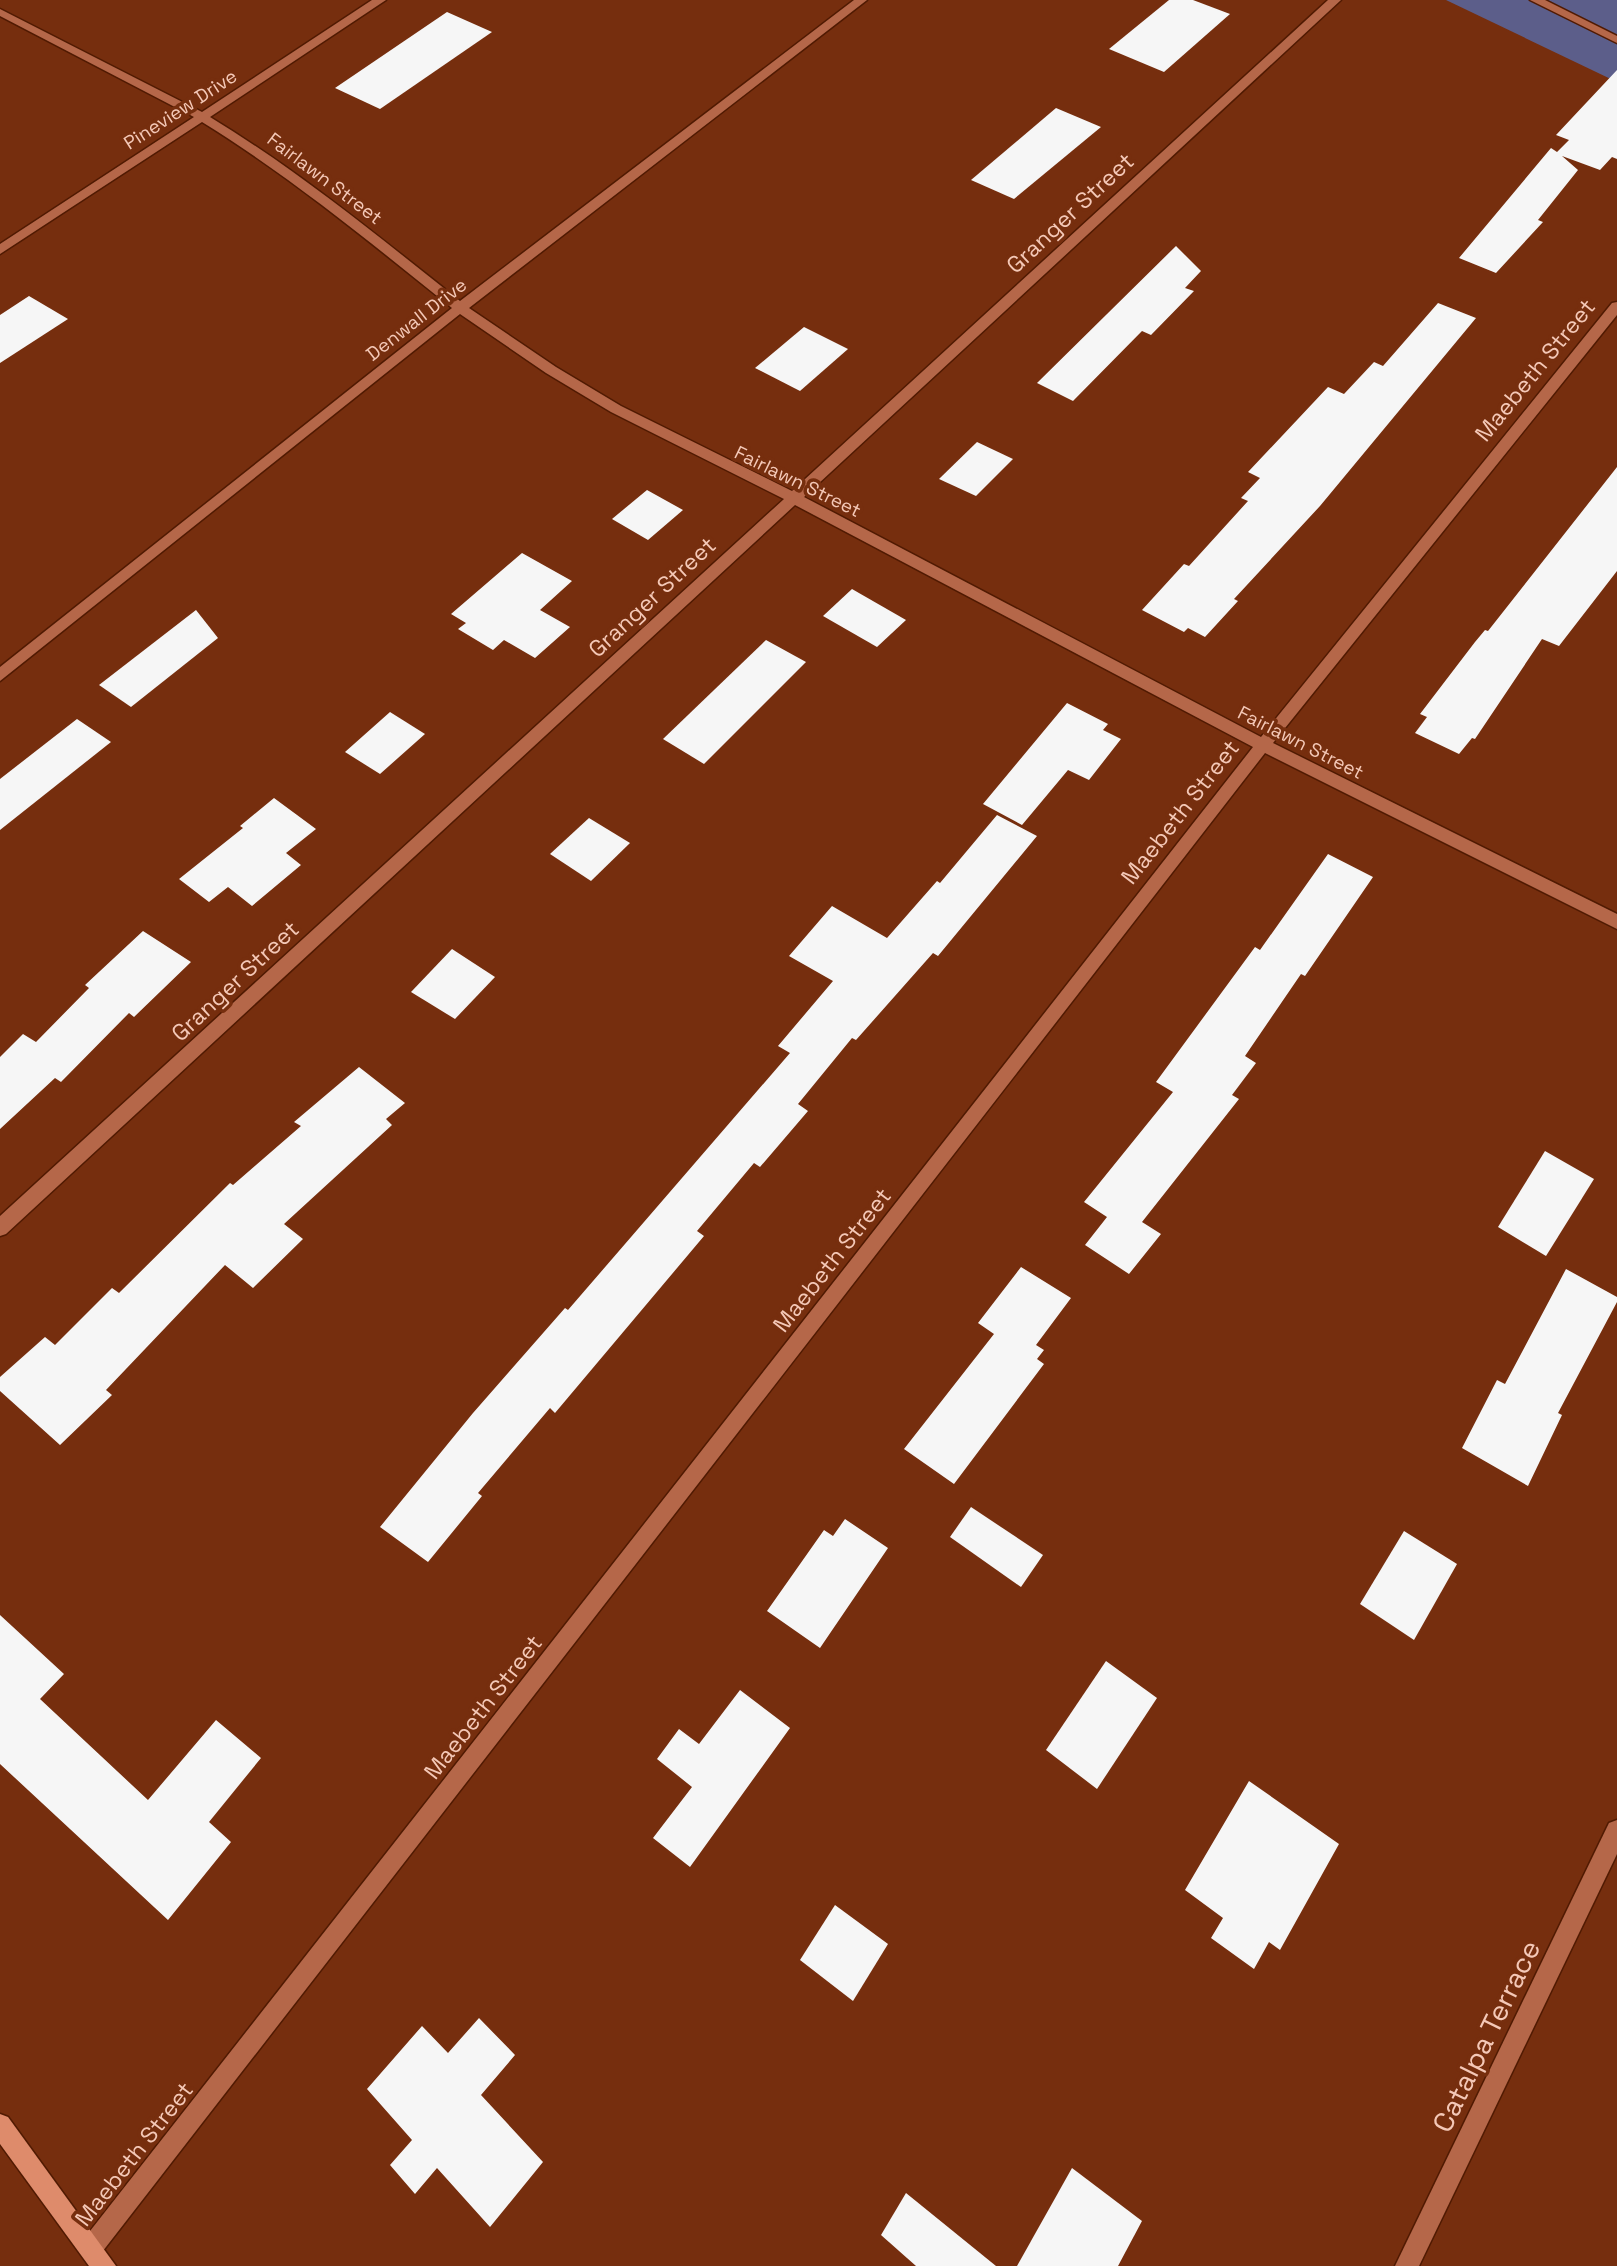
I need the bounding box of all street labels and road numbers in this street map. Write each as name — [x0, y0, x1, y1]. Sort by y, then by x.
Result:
street label: Pineview Drive — [119, 63, 242, 155]
street label: Fairlawn Street — [262, 127, 387, 230]
street label: Granger Street — [1000, 146, 1140, 280]
street label: Denwall Drive — [361, 272, 472, 367]
street label: Maebeth Street — [1468, 292, 1602, 448]
street label: Fairlawn Street — [730, 440, 865, 523]
street label: Granger Street — [582, 530, 722, 664]
street label: Fairlawn Street — [1234, 700, 1368, 785]
street label: Maebeth Street — [1114, 734, 1246, 890]
street label: Granger Street — [165, 914, 305, 1048]
street label: Maebeth Street — [766, 1182, 898, 1338]
street label: Maebeth Street — [417, 1629, 549, 1785]
street label: Catalpa Terrace — [1424, 1934, 1548, 2138]
street label: Maebeth Street — [68, 2076, 200, 2232]

